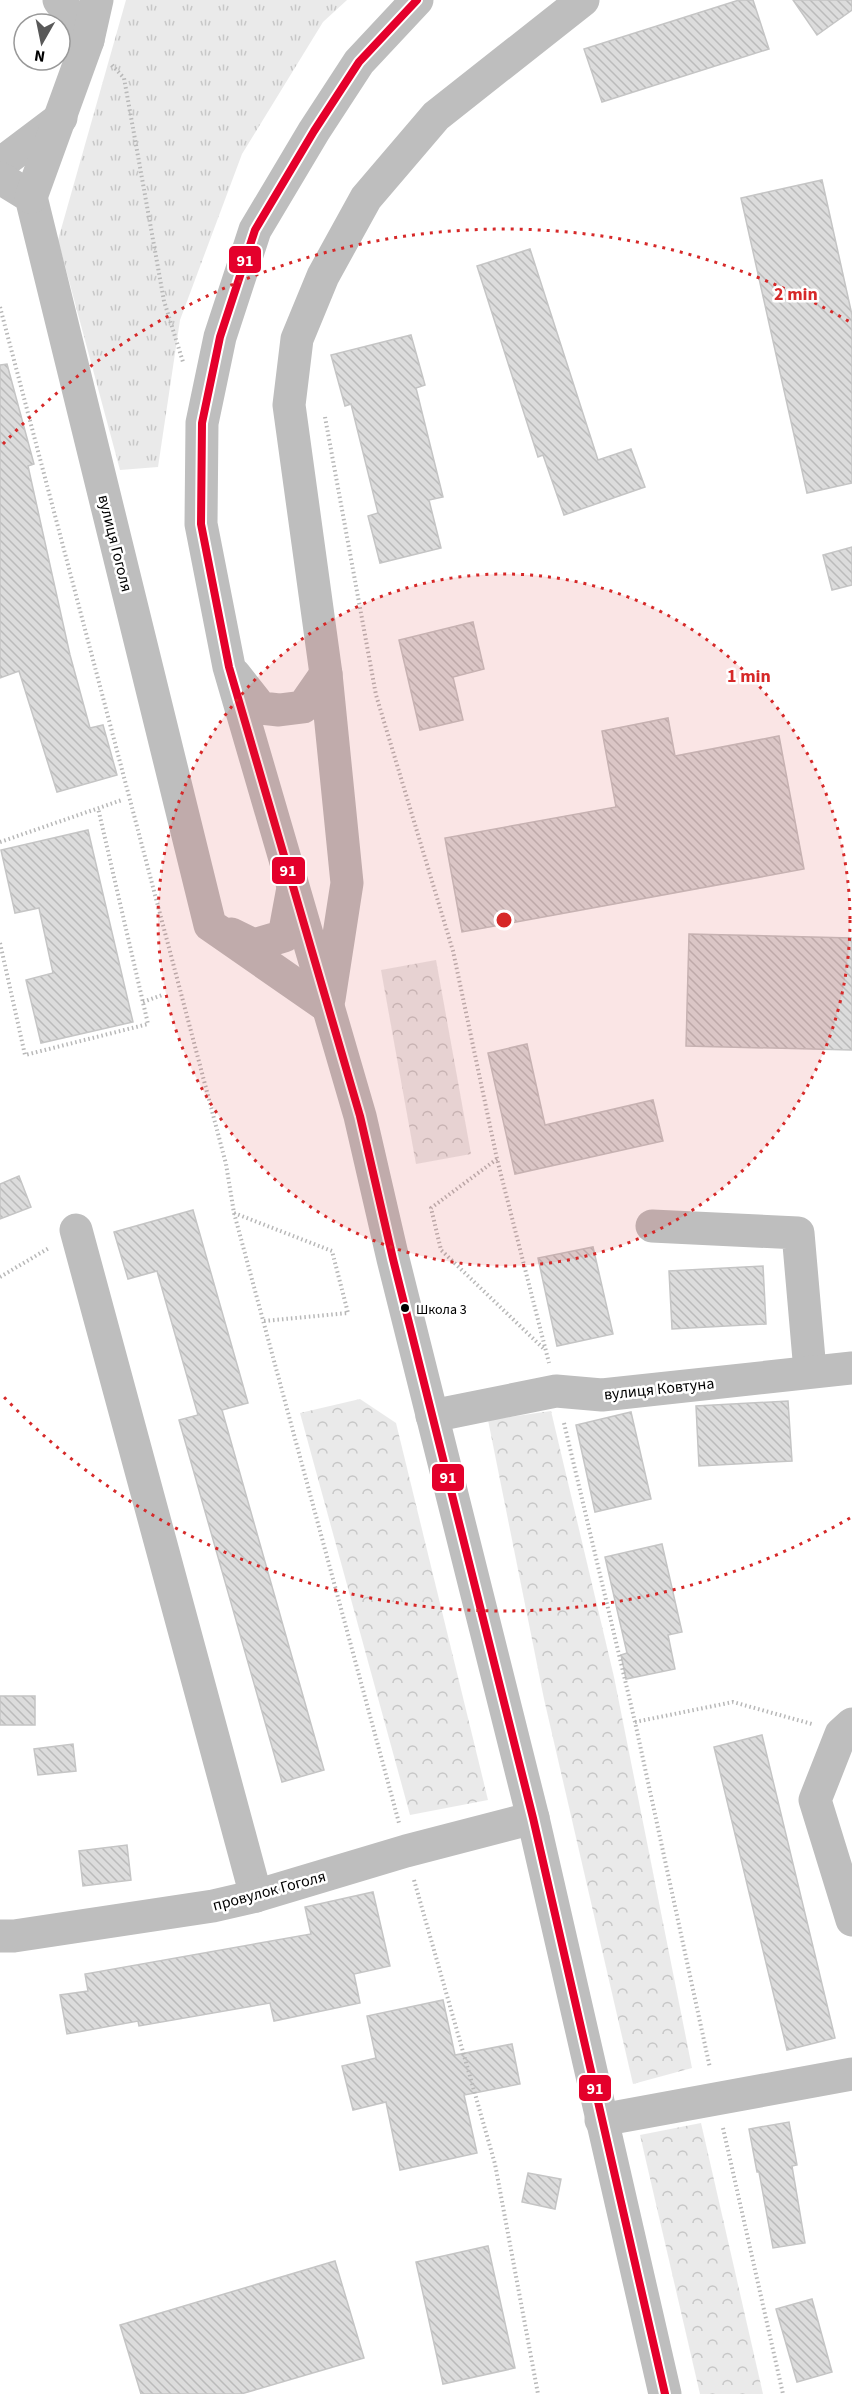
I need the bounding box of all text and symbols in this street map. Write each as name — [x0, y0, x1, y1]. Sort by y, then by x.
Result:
north arrow — [12, 12, 72, 72]
text: N — [33, 44, 47, 68]
line badge: 91 — [228, 245, 262, 274]
text: 91 — [237, 250, 253, 272]
text: 2 min — [774, 282, 818, 307]
street label: вулиця Гоголя — [92, 492, 138, 594]
text: 1 min — [727, 664, 771, 689]
line badge: 91 — [271, 856, 306, 885]
text: 91 — [280, 860, 296, 882]
centre of rings — [494, 910, 514, 930]
place label: Школа 3 — [416, 1300, 467, 1320]
marker: Школа 3 — [399, 1302, 411, 1314]
street label: вулиця Ковтуна — [603, 1372, 715, 1406]
line badge: 91 — [431, 1463, 465, 1492]
text: 91 — [440, 1467, 456, 1489]
street label: провулок Гоголя — [210, 1865, 328, 1917]
line badge: 91 — [578, 2074, 612, 2102]
text: 91 — [587, 2078, 603, 2100]

